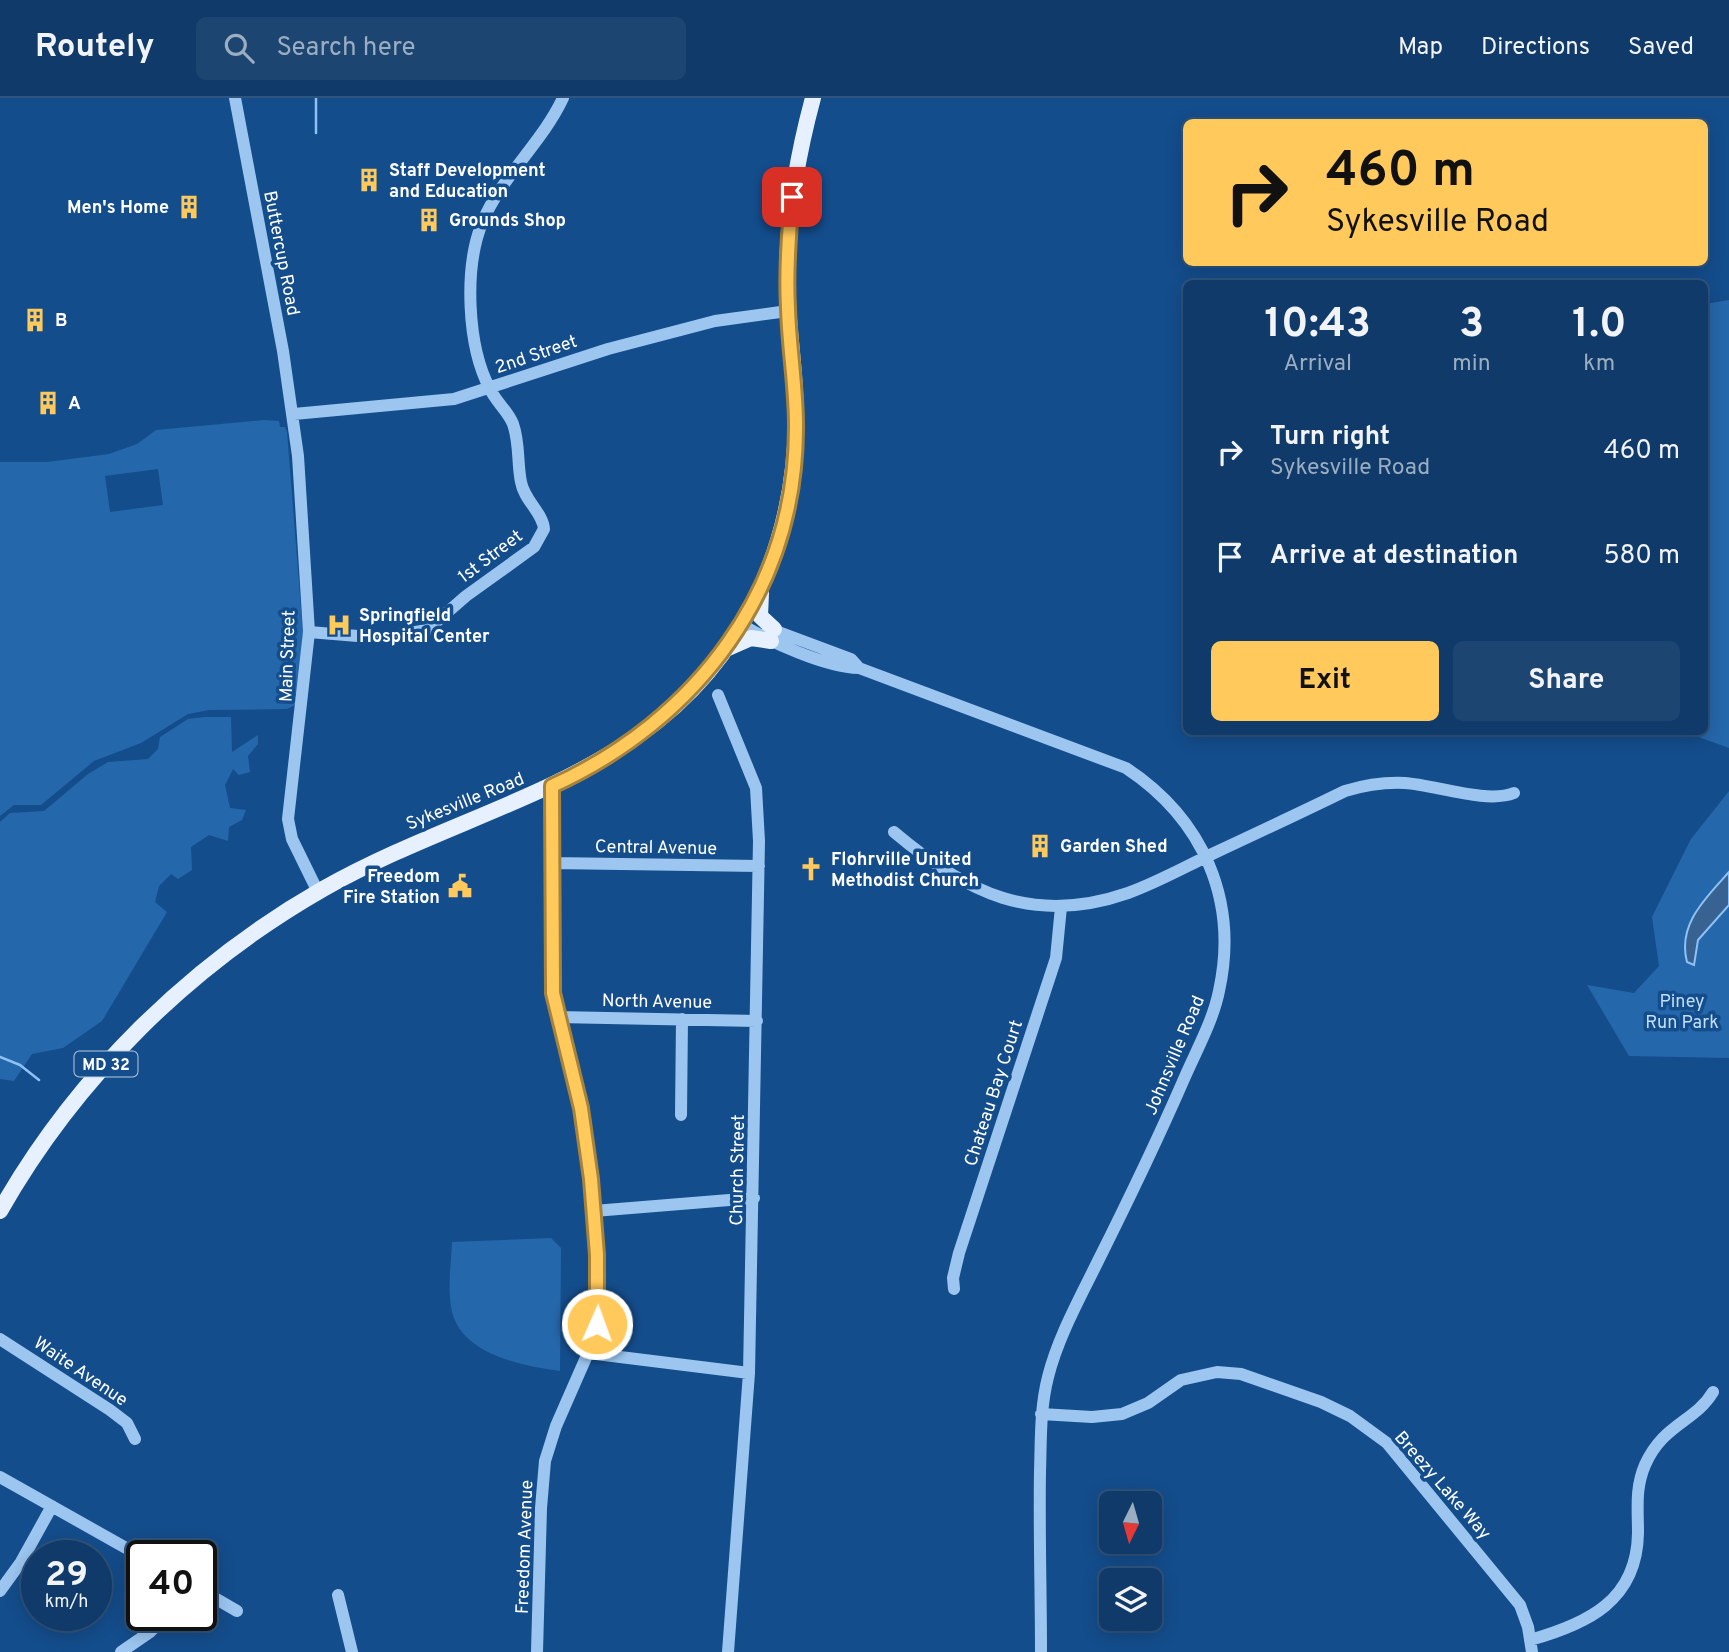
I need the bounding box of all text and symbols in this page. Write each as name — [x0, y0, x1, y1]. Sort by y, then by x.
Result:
search box — [196, 17, 686, 80]
text: Routely — [35, 27, 154, 69]
icon: search — [220, 29, 258, 67]
text: Search here — [276, 32, 415, 65]
text: Map — [1398, 33, 1443, 63]
text: Directions — [1481, 33, 1590, 63]
text: Saved — [1628, 33, 1694, 63]
text: 460 m — [1326, 142, 1475, 204]
icon: right — [1211, 147, 1302, 238]
place label: Staff Development and Education — [389, 160, 546, 204]
building icon: Staff Development and Education — [355, 166, 383, 194]
pin — [762, 167, 822, 227]
icon: arrive — [773, 178, 811, 216]
street label: Buttercup Road — [257, 189, 304, 318]
building icon: Men's Home — [175, 193, 203, 221]
place label: Men's Home — [67, 197, 169, 220]
text: Sykesville Road — [1326, 203, 1549, 243]
building icon: Grounds Shop — [415, 206, 443, 234]
place label: Grounds Shop — [449, 210, 566, 233]
text: 10:43 — [1264, 299, 1371, 352]
text: 3 — [1459, 299, 1484, 352]
text: 1.0 — [1572, 299, 1627, 352]
building icon: B — [21, 306, 49, 334]
place label: B — [55, 310, 67, 333]
street label: 2nd Street — [492, 331, 581, 380]
text: Arrival — [1283, 350, 1352, 379]
text: min — [1452, 350, 1491, 379]
text: km — [1583, 350, 1615, 379]
building icon: A — [34, 389, 62, 417]
place label: A — [68, 393, 81, 416]
text: Turn right — [1270, 421, 1390, 454]
icon: right — [1211, 433, 1249, 471]
text: 460 m — [1604, 435, 1680, 468]
text: Sykesville Road — [1270, 454, 1430, 483]
street label: 1st Street — [454, 525, 528, 589]
icon: arrive — [1211, 538, 1249, 576]
text: Arrive at destination — [1270, 540, 1518, 573]
text: 580 m — [1603, 540, 1680, 573]
place label: Springfield Hospital Center — [359, 605, 490, 649]
street label: Main Street — [275, 610, 302, 702]
hospital icon: Springfield Hospital Center — [325, 611, 353, 639]
button: Exit — [1211, 641, 1439, 721]
button: Share — [1453, 641, 1680, 721]
street label: Sykesville Road — [403, 768, 528, 837]
building icon: Garden Shed — [1026, 832, 1054, 860]
street label: Central Avenue — [595, 836, 717, 861]
place label: Garden Shed — [1060, 836, 1168, 859]
place label: Flohrville United Methodist Church — [831, 849, 979, 893]
church icon: Flohrville United Methodist Church — [797, 855, 825, 883]
place label: Freedom Fire Station — [343, 866, 440, 910]
public building icon: Freedom Fire Station — [446, 872, 474, 900]
street label: North Avenue — [602, 990, 712, 1015]
park label: Piney Run Park — [1645, 991, 1719, 1035]
street label: Johnsville Road — [1140, 992, 1211, 1119]
street label: Chateau Bay Court — [960, 1017, 1029, 1169]
road number: MD 32 — [74, 1052, 138, 1076]
street label: Church Street — [726, 1114, 751, 1226]
position arrow — [560, 1287, 634, 1361]
street label: Waite Avenue — [29, 1332, 132, 1412]
street label: Breezy Lake Way — [1388, 1427, 1495, 1545]
street label: Freedom Avenue — [512, 1480, 539, 1615]
north arrow — [1099, 1491, 1162, 1554]
map controls — [1099, 1491, 1162, 1631]
speed limit sign: 40 — [126, 1540, 217, 1631]
text: 29 — [45, 1554, 88, 1598]
button: layers — [1099, 1568, 1162, 1631]
text: km/h — [45, 1591, 88, 1614]

